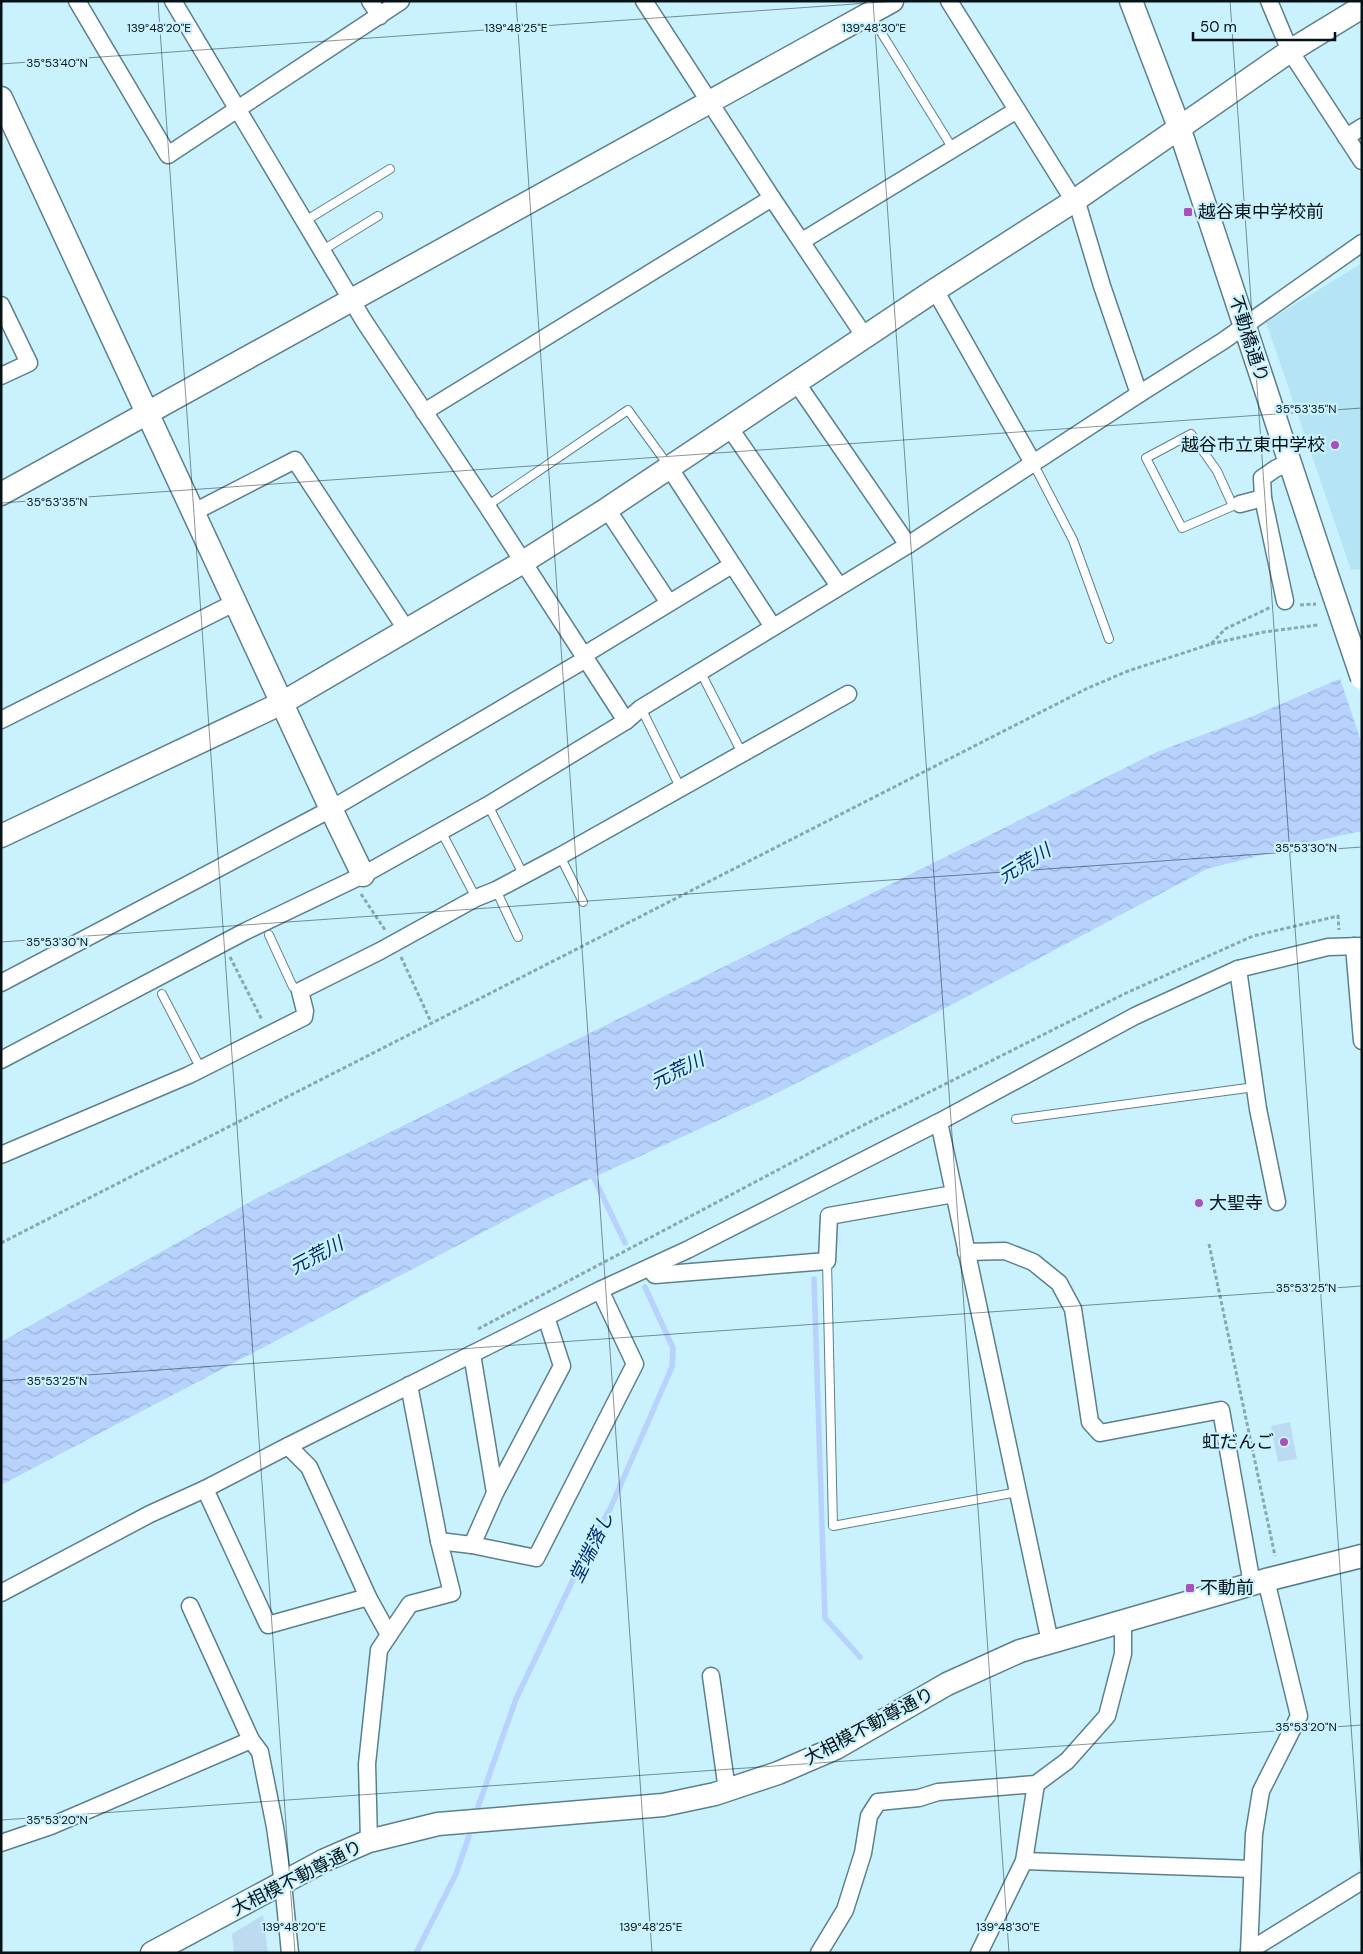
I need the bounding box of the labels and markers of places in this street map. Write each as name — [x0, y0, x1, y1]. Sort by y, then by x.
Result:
place label: 越谷東中学校前 — [1198, 200, 1324, 224]
marker: 越谷東中学校前 — [1182, 206, 1194, 218]
place label: 越谷市立東中学校 — [1181, 433, 1325, 457]
marker: 越谷市立東中学校 — [1329, 439, 1341, 451]
place label: 大聖寺 — [1209, 1191, 1263, 1215]
marker: 大聖寺 — [1193, 1197, 1205, 1209]
place label: 虹だんご — [1202, 1430, 1274, 1454]
marker: 虹だんご — [1278, 1436, 1290, 1448]
place label: 不動前 — [1200, 1576, 1254, 1600]
marker: 不動前 — [1184, 1582, 1196, 1594]

